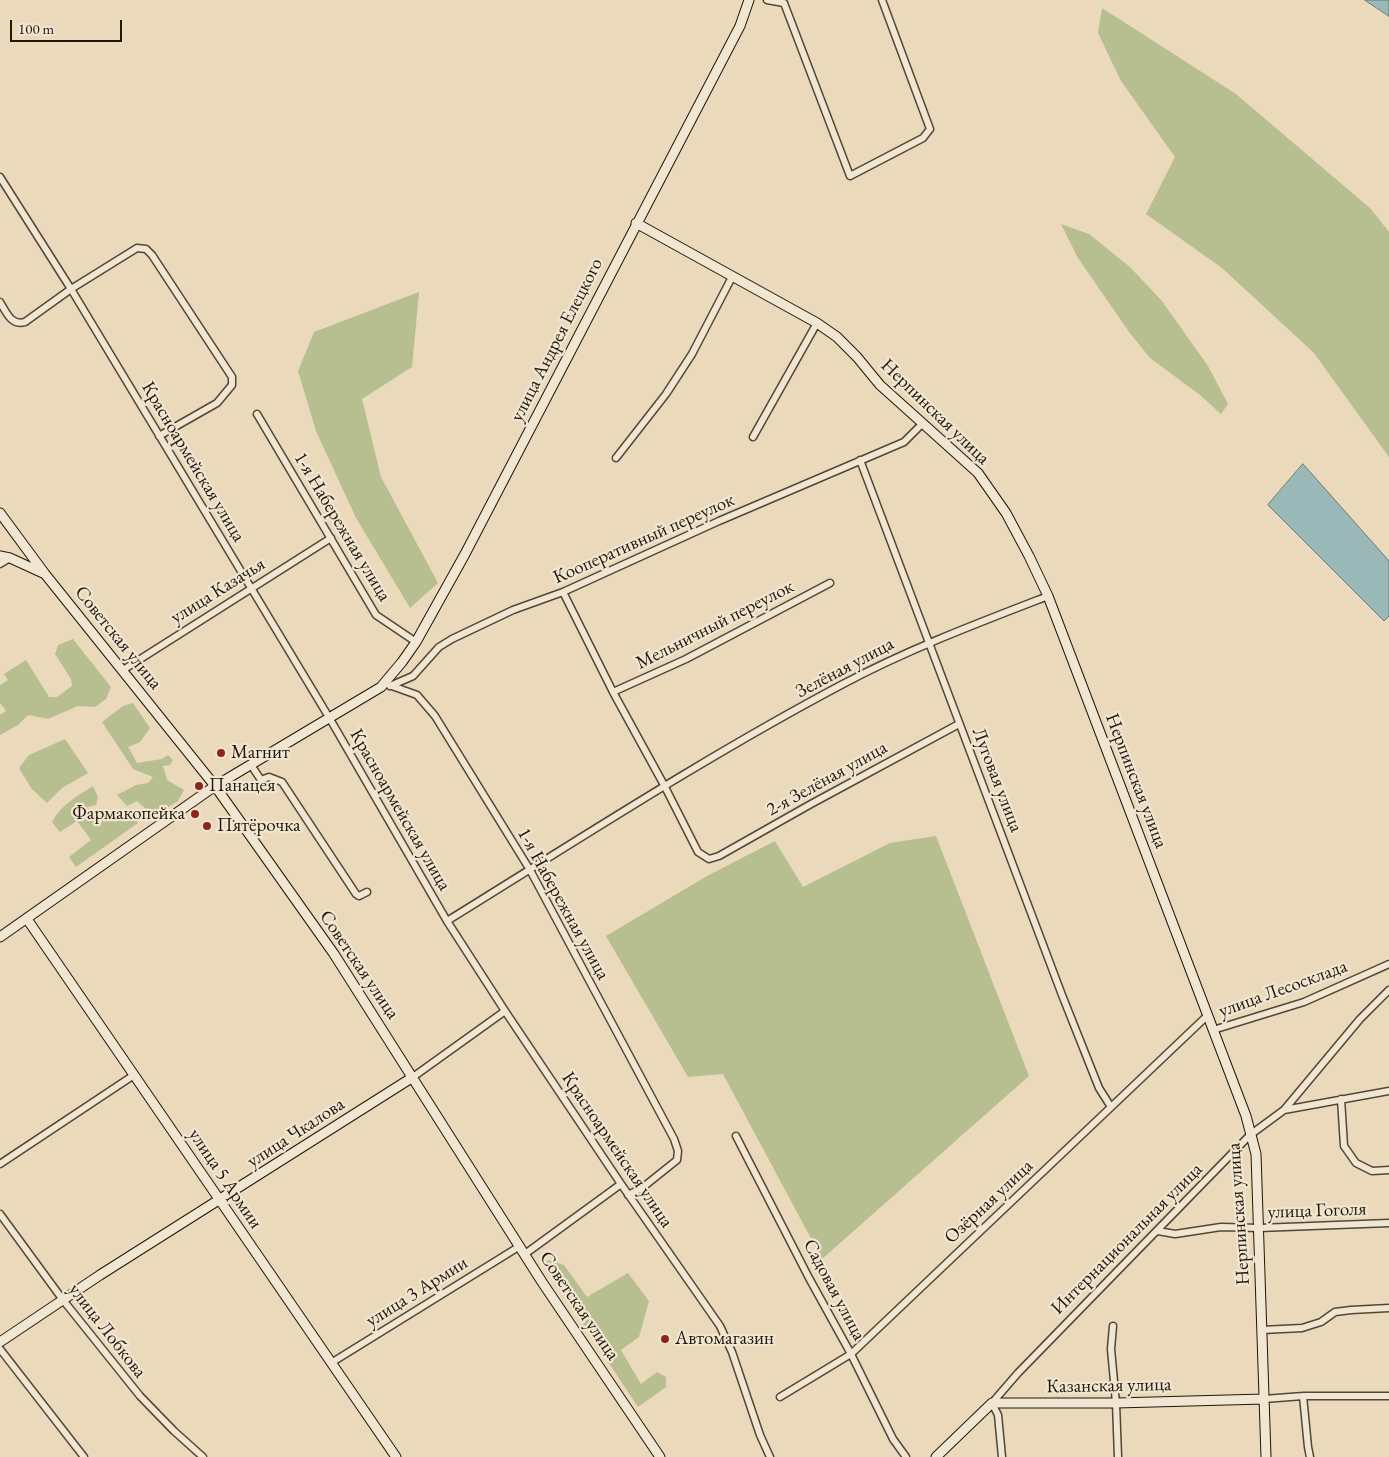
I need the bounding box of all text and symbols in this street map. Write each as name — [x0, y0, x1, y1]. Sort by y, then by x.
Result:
scale bar — [12, 10, 125, 42]
text: 100 m — [18, 19, 54, 38]
street label: улица Андрея Елецкого — [506, 254, 608, 426]
street label: Нерпинская улица — [876, 354, 994, 470]
street label: Красноармейская улица — [136, 378, 250, 546]
street label: 1-я Набережная улица — [288, 448, 396, 606]
street label: Кооперативный переулок — [550, 489, 738, 589]
street label: улица Казачья — [166, 553, 270, 629]
street label: Мельничный переулок — [632, 575, 798, 675]
street label: Советская улица — [69, 582, 167, 694]
street label: Зелёная улица — [792, 633, 898, 703]
street label: Нерпинская улица — [1100, 710, 1172, 852]
street label: Луговая улица — [967, 724, 1027, 836]
street label: Красноармейская улица — [344, 725, 456, 895]
street label: 2-я Зелёная улица — [763, 736, 891, 822]
place label: Магнит — [231, 742, 290, 764]
marker: Магнит — [215, 747, 227, 759]
place label: Панацея — [209, 775, 275, 797]
marker: Панацея — [193, 780, 205, 792]
place label: Фармакопейка — [72, 803, 185, 825]
marker: Фармакопейка — [189, 808, 201, 820]
place label: Пятёрочка — [217, 815, 301, 837]
marker: Пятёрочка — [201, 820, 213, 832]
street label: 1-я Набережная улица — [512, 824, 614, 984]
street label: Советская улица — [314, 906, 404, 1024]
street label: улица Лесосклада — [1216, 955, 1350, 1023]
street label: Красноармейская улица — [556, 1068, 678, 1232]
street label: улица Чкалова — [243, 1093, 349, 1173]
street label: улица 5 Армии — [183, 1125, 267, 1233]
street label: Нерпинская улица — [1223, 1142, 1255, 1286]
street label: Озёрная улица — [940, 1155, 1038, 1249]
street label: Интернациональная улица — [1046, 1158, 1208, 1320]
street label: улица Гоголя — [1267, 1198, 1367, 1224]
street label: Садовая улица — [798, 1235, 870, 1345]
street label: Советская улица — [534, 1247, 624, 1365]
street label: улица 3 Армии — [362, 1252, 472, 1332]
street label: улица Лобкова — [63, 1279, 151, 1383]
place label: Автомагазин — [675, 1328, 774, 1350]
marker: Автомагазин — [659, 1333, 671, 1345]
street label: Казанская улица — [1046, 1374, 1172, 1398]

